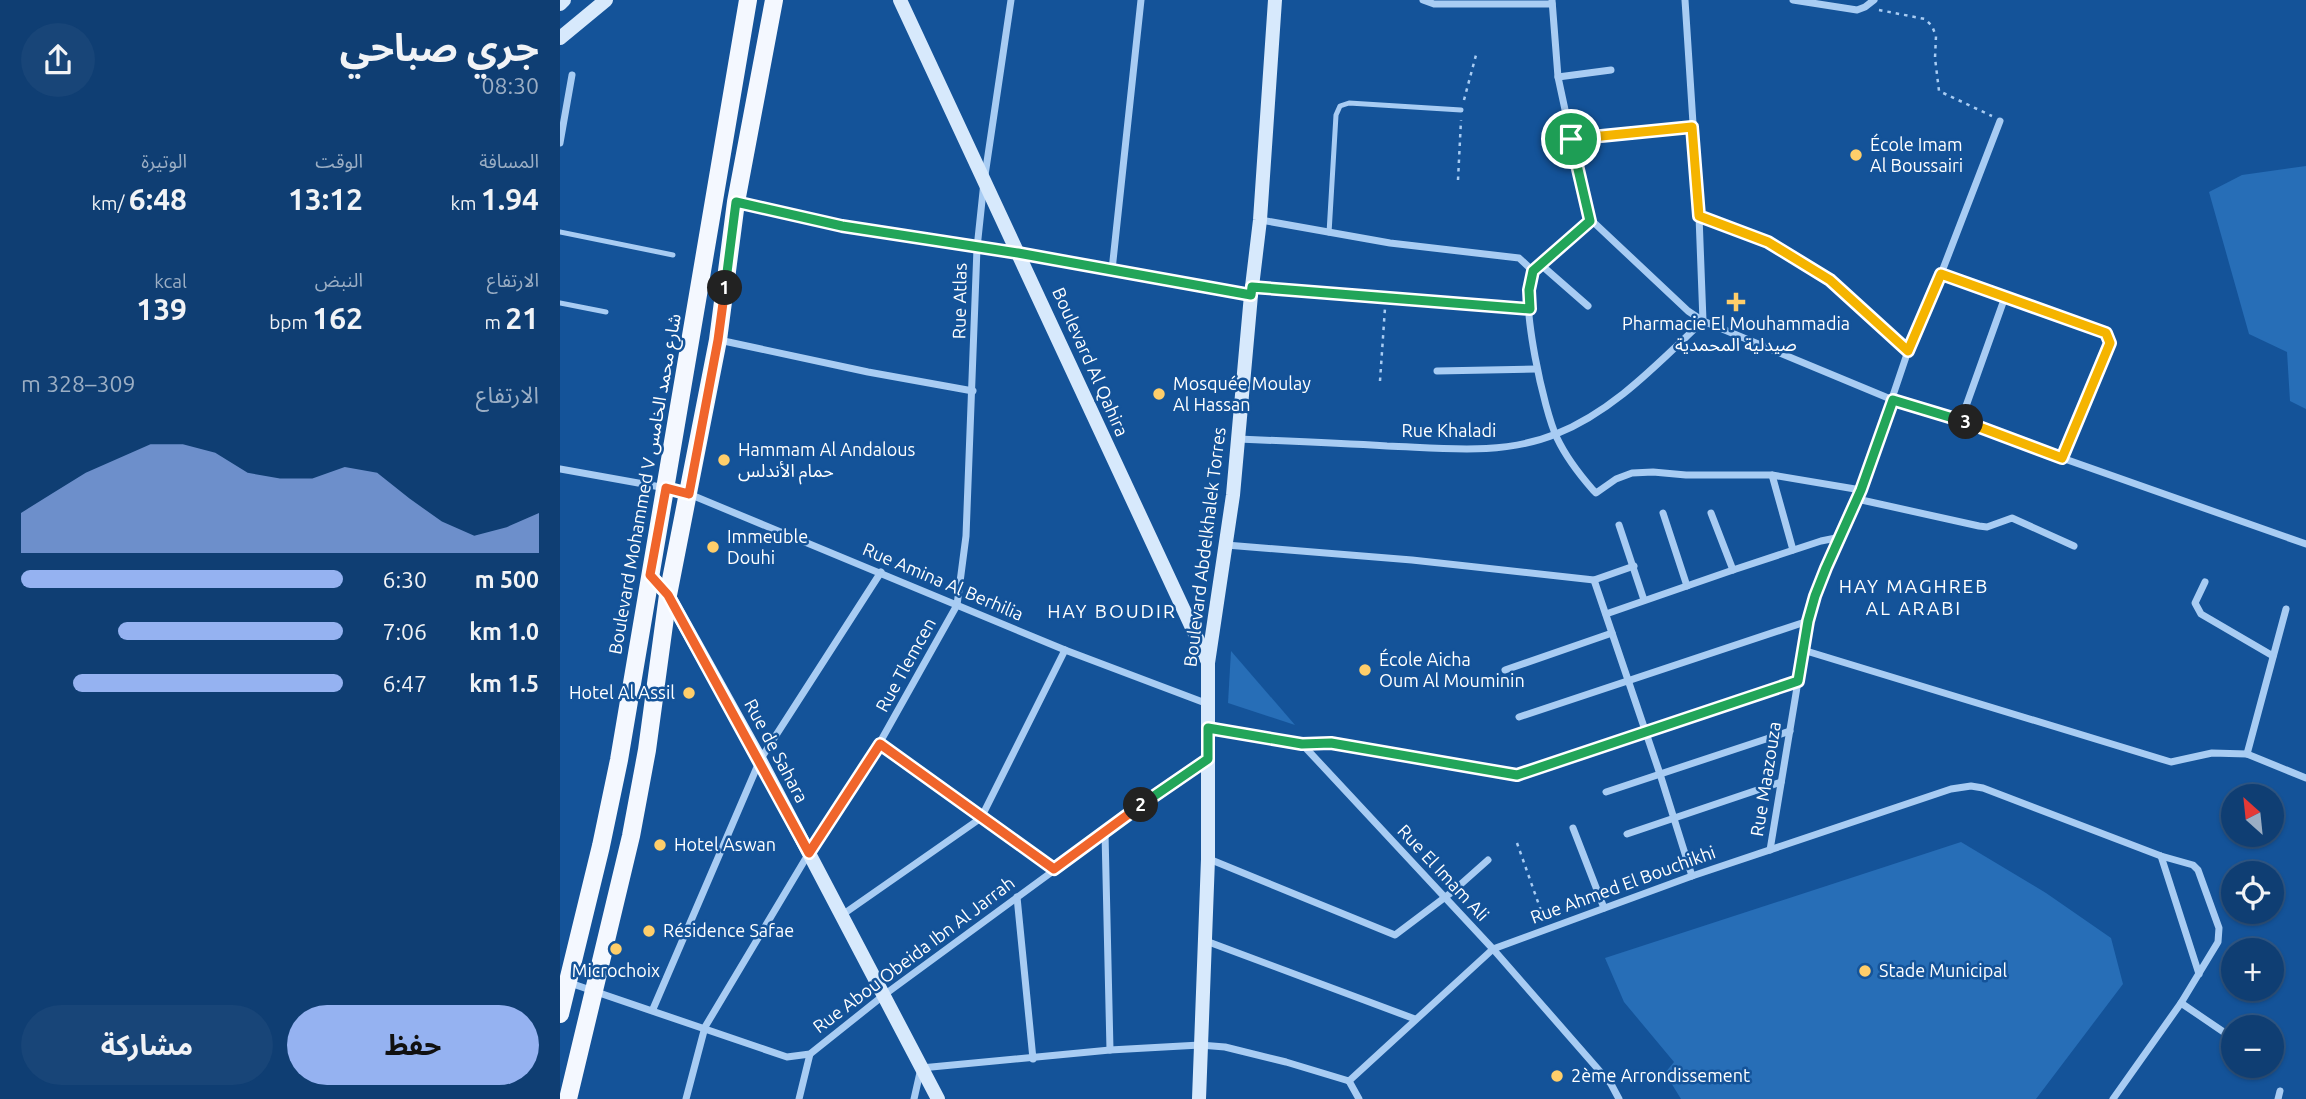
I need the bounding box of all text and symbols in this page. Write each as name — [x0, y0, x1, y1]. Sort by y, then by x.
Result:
button: share — [21, 23, 95, 97]
text: جري صباحي — [340, 26, 539, 68]
text: 08:30 — [481, 73, 539, 98]
pin — [1541, 109, 1601, 169]
icon: arrive — [1552, 120, 1590, 158]
place label: École Imam Al Boussairi — [1870, 133, 1963, 175]
marker: École Imam Al Boussairi — [1848, 147, 1864, 163]
text: الوتيرة — [141, 150, 187, 172]
text: الوقت — [315, 150, 363, 172]
text: المسافة — [479, 150, 539, 172]
text: 6:48 — [129, 182, 187, 216]
text: 13:12 — [288, 182, 363, 216]
text: 1.94 — [481, 182, 539, 216]
text: /km — [92, 192, 129, 214]
text: km — [451, 192, 481, 214]
street label: Rue Atlas — [948, 263, 970, 339]
text: النبض — [315, 269, 363, 291]
text: الارتفاع — [487, 269, 539, 291]
text: kcal — [154, 270, 187, 292]
pin: 1 — [708, 270, 742, 306]
text: 1 — [719, 276, 730, 298]
street label: Boulevard Al Qahira — [1048, 284, 1133, 440]
text: 139 — [136, 292, 187, 326]
marker: Pharmacie El Mouhammadia صيدلية المحمدية — [1728, 294, 1744, 310]
text: 162 — [312, 301, 363, 335]
text: 21 — [505, 301, 539, 335]
text: bpm — [269, 311, 312, 333]
text: m — [484, 311, 505, 333]
street label: Boulevard Mohammed V شارع محمد الخامس — [604, 312, 689, 657]
place label: Pharmacie El Mouhammadia صيدلية المحمدية — [1622, 313, 1850, 354]
text: 309–328 m — [21, 371, 135, 396]
place label: Mosquée Moulay Al Hassan — [1173, 373, 1311, 414]
text: الارتفاع — [476, 382, 539, 407]
marker: Mosquée Moulay Al Hassan — [1151, 386, 1167, 402]
pin: 3 — [1948, 404, 1984, 440]
text: 3 — [1960, 410, 1971, 432]
street label: Rue Khaladi — [1402, 420, 1496, 440]
street label: Boulevard Abdelkhalek Torres — [1179, 426, 1229, 668]
place label: Hammam Al Andalous حمام الأندلس — [738, 439, 916, 485]
marker: Hammam Al Andalous حمام الأندلس — [716, 452, 732, 468]
place label: Immeuble Douhi — [727, 526, 808, 567]
street label: Rue Amina Al Berhilia — [860, 538, 1027, 624]
marker: Immeuble Douhi — [705, 539, 721, 555]
text: 6:30 — [382, 567, 427, 592]
text: 500 m — [475, 567, 539, 592]
district label: HAY MAGHREB AL ARABI — [1839, 575, 1989, 619]
district label: HAY BOUDIR — [1047, 600, 1177, 622]
street label: Rue Tlemcen — [871, 614, 939, 715]
text: 7:06 — [382, 619, 427, 644]
text: 1.0 km — [469, 619, 539, 644]
place label: École Aicha Oum Al Mouminin — [1379, 648, 1525, 690]
marker: École Aicha Oum Al Mouminin — [1357, 662, 1373, 678]
text: 6:47 — [382, 671, 427, 696]
text: 1.5 km — [469, 671, 539, 696]
place label: Hotel Al Assil — [569, 682, 675, 702]
marker: Hotel Al Assil — [681, 685, 697, 701]
street label: Rue de Sahara — [741, 695, 813, 806]
street label: Rue Maazouza — [1746, 720, 1784, 838]
north arrow — [2221, 784, 2284, 847]
map controls — [2221, 784, 2284, 1078]
pin: 2 — [1124, 788, 1158, 822]
text: 2 — [1135, 793, 1146, 815]
street label: Rue El Imam Ali — [1394, 820, 1493, 925]
place label: Hotel Aswan — [674, 834, 776, 854]
marker: Hotel Aswan — [652, 837, 668, 853]
street label: Rue Ahmed El Bouchikhi — [1527, 841, 1718, 927]
button: locate — [2221, 861, 2284, 924]
street label: Rue Abou Obeida Ibn Al Jarrah — [809, 872, 1018, 1036]
place label: Résidence Safae — [663, 920, 794, 940]
marker: Résidence Safae — [641, 923, 657, 939]
button: + — [2221, 938, 2284, 1001]
marker: Microchoix — [608, 941, 624, 957]
place label: Microchoix — [572, 960, 660, 980]
place label: Stade Municipal — [1879, 960, 2007, 980]
marker: Stade Municipal — [1857, 963, 1873, 979]
button: مشاركة — [21, 1005, 273, 1085]
button: حفظ — [287, 1005, 539, 1085]
button: − — [2221, 1015, 2284, 1078]
place label: 2ème Arrondissement — [1571, 1065, 1750, 1085]
marker: 2ème Arrondissement — [1549, 1068, 1565, 1084]

